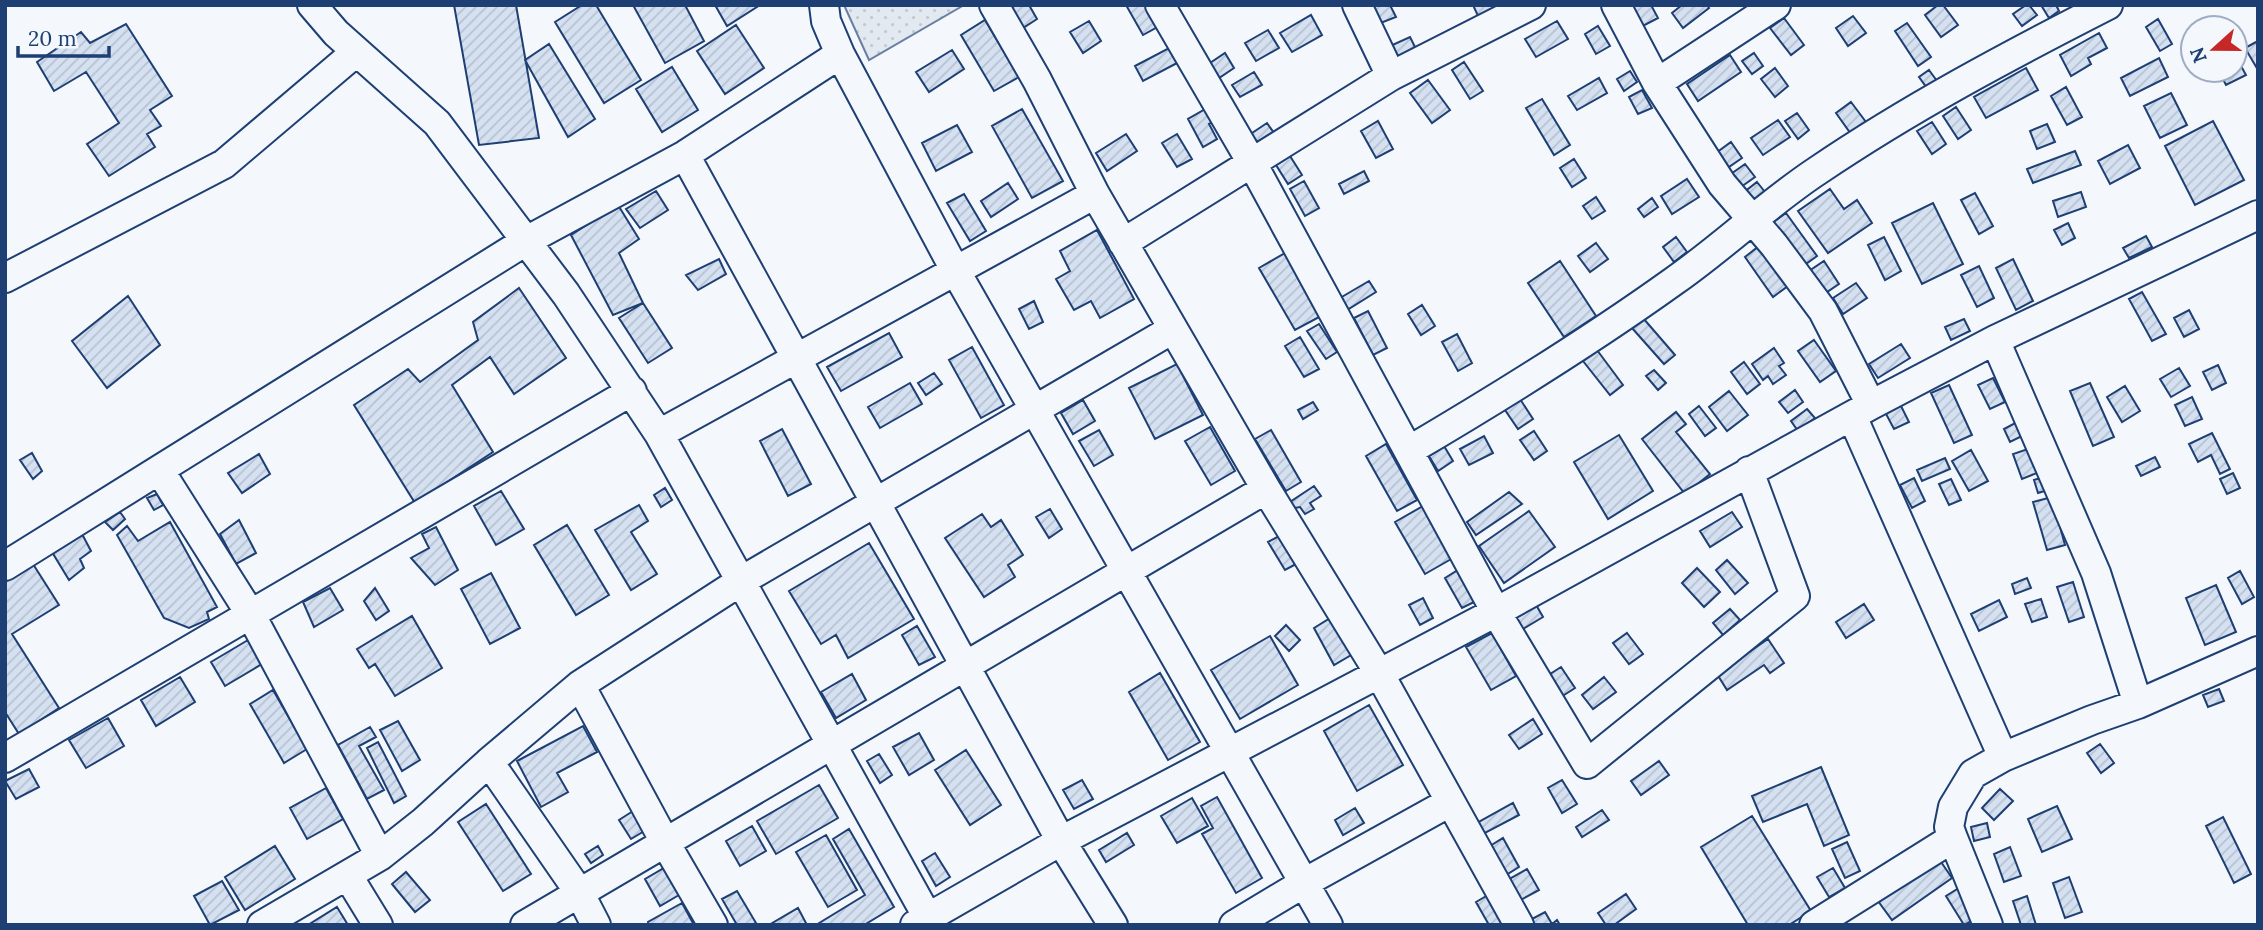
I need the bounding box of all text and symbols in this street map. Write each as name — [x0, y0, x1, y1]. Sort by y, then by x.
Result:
scale bar — [18, 14, 108, 58]
north arrow — [2179, 14, 2249, 84]
text: 20 m — [28, 25, 77, 52]
text: N — [2184, 44, 2212, 66]

